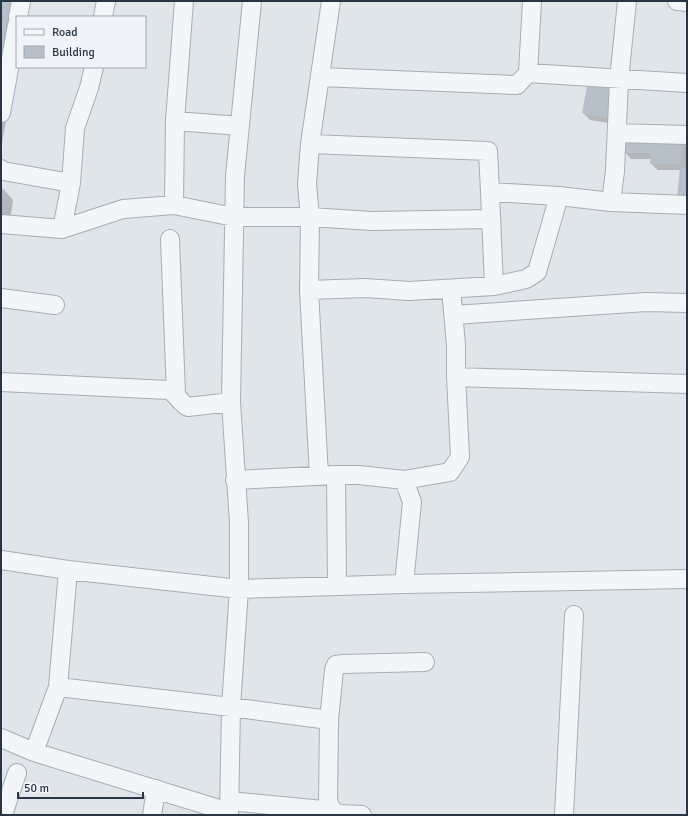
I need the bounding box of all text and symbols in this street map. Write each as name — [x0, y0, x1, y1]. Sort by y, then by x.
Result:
legend — [16, 16, 146, 68]
text: Road — [52, 25, 78, 40]
text: Building — [52, 45, 95, 60]
scale bar — [18, 774, 143, 800]
text: 50 m — [24, 781, 49, 796]

